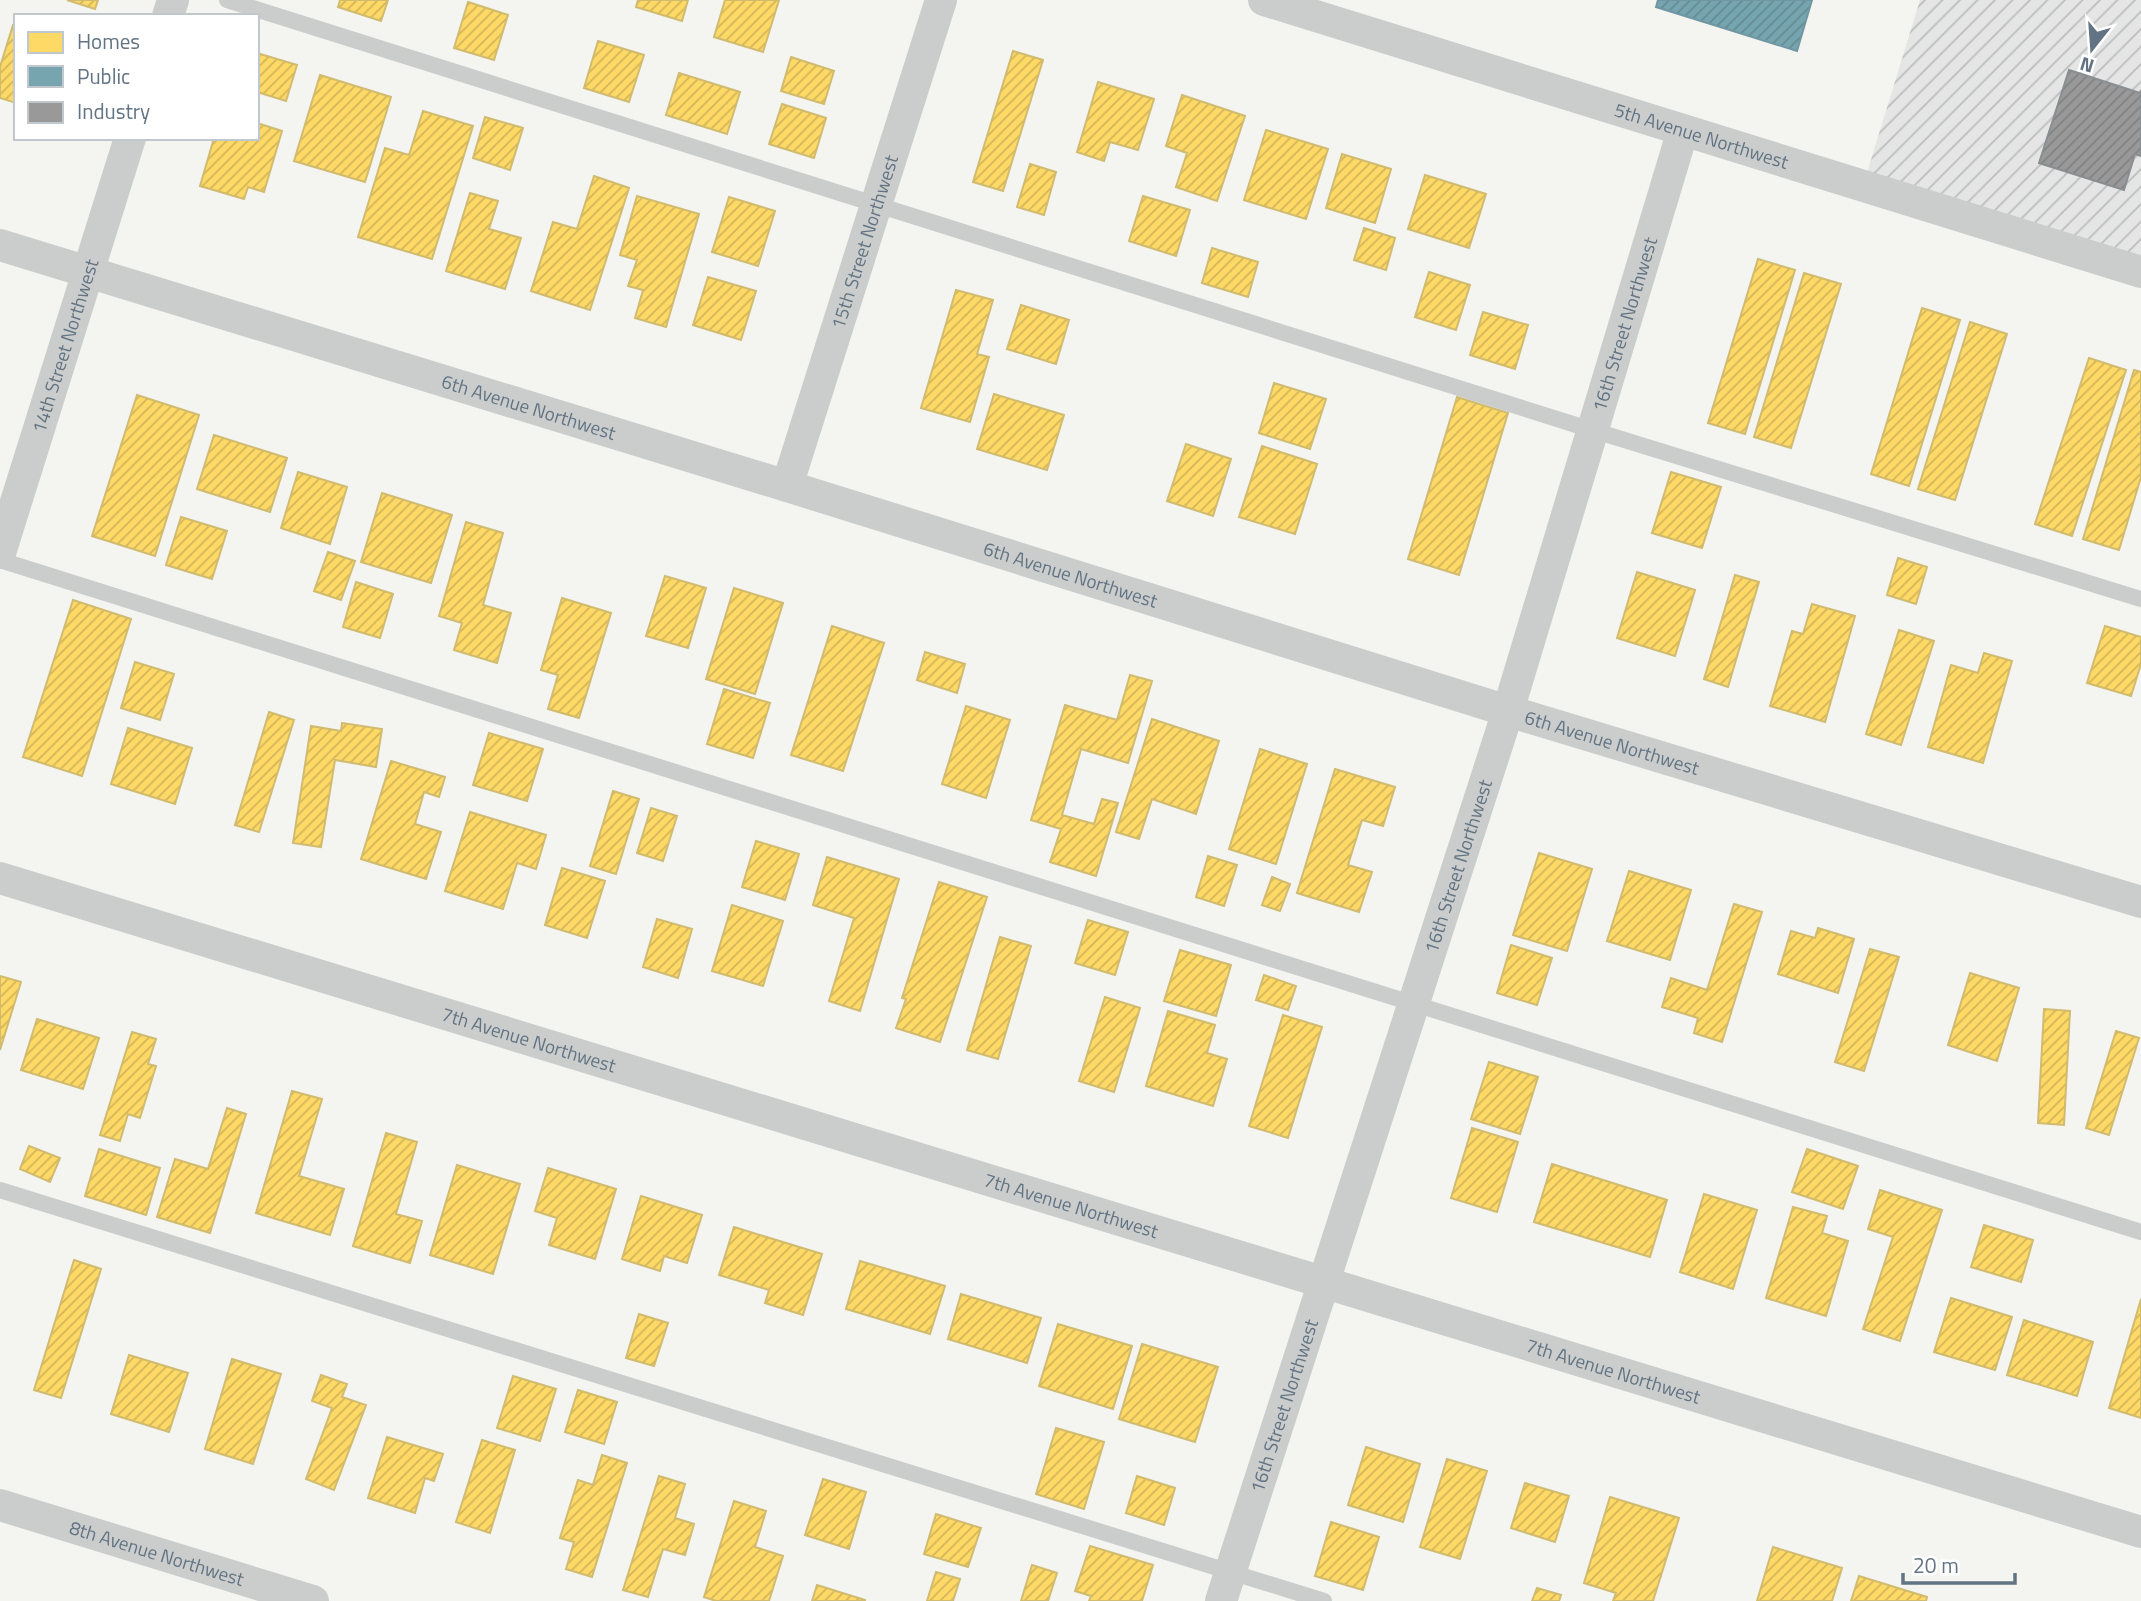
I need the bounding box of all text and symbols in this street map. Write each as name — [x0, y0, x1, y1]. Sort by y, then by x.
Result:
legend — [14, 14, 259, 140]
north arrow — [2057, 14, 2127, 84]
text: Homes — [77, 25, 140, 57]
text: N — [2076, 50, 2097, 82]
text: Public — [77, 60, 130, 92]
text: Industry — [77, 95, 150, 127]
street label: 5th Avenue Northwest — [1611, 95, 1793, 176]
street label: 15th Street Northwest — [823, 151, 905, 333]
street label: 16th Street Northwest — [1584, 233, 1664, 415]
street label: 14th Street Northwest — [23, 255, 105, 437]
street label: 6th Avenue Northwest — [438, 366, 620, 447]
street label: 6th Avenue Northwest — [980, 533, 1162, 615]
street label: 6th Avenue Northwest — [1521, 702, 1703, 782]
street label: 16th Street Northwest — [1416, 775, 1499, 957]
street label: 7th Avenue Northwest — [438, 999, 620, 1079]
street label: 7th Avenue Northwest — [980, 1164, 1162, 1245]
street label: 16th Street Northwest — [1242, 1315, 1325, 1496]
street label: 7th Avenue Northwest — [1523, 1330, 1705, 1411]
street label: 8th Avenue Northwest — [66, 1512, 248, 1593]
scale bar — [1903, 1542, 2015, 1586]
text: 20 m — [1913, 1549, 1959, 1581]

